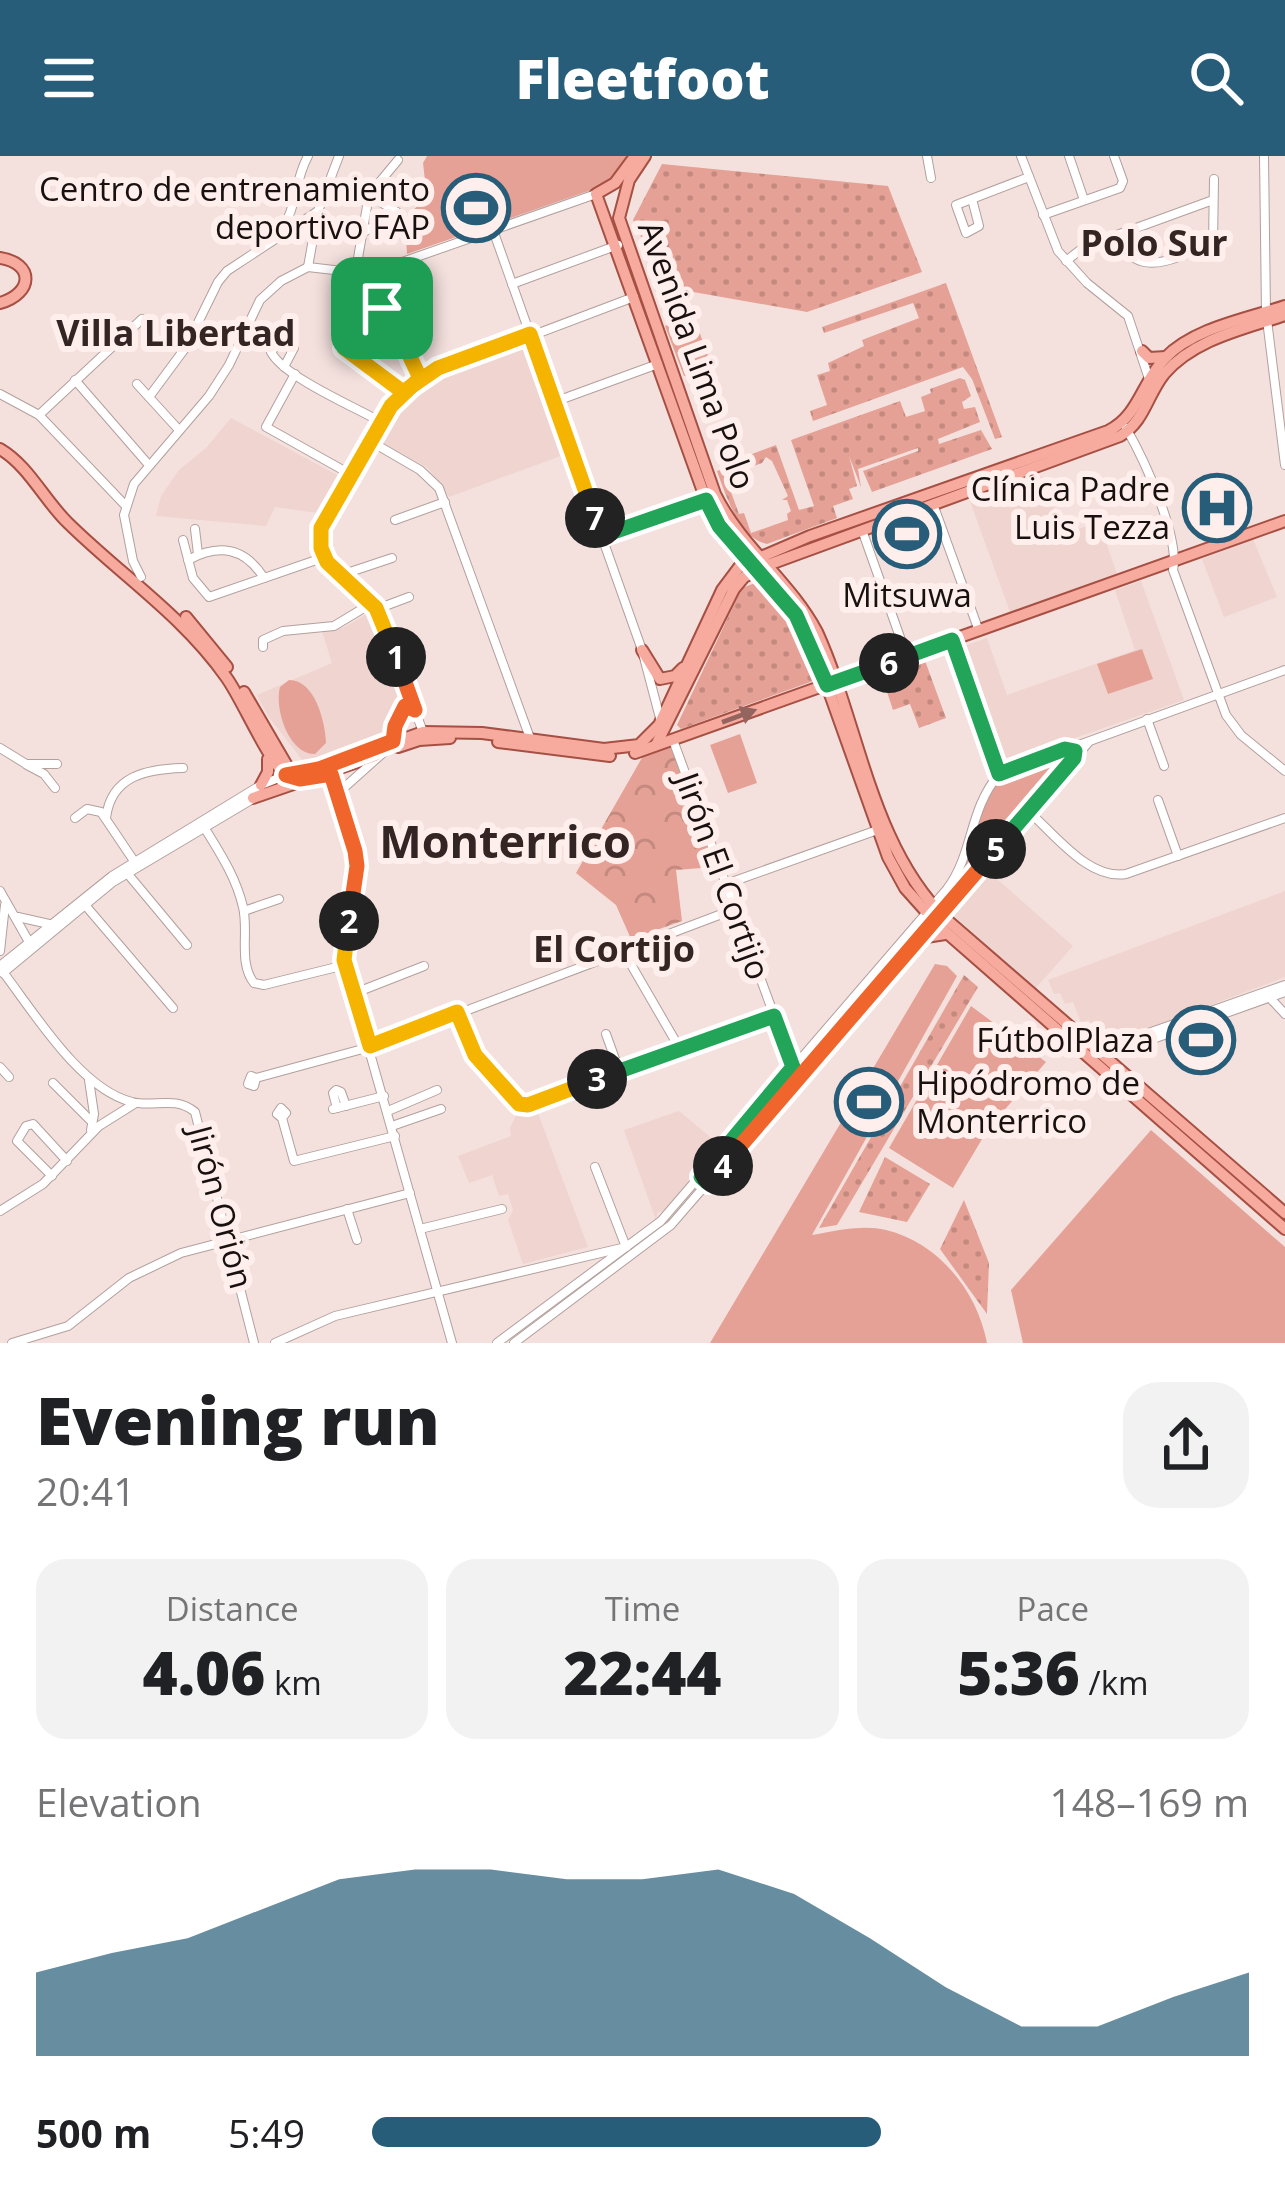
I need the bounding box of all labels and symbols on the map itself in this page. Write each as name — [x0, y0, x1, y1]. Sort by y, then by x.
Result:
place label: Centro de entrenamiento deportivo FAP — [39, 166, 430, 249]
sports icon: Centro de entrenamiento deportivo FAP — [441, 173, 511, 243]
street label: Avenida Lima Polo — [628, 214, 767, 495]
district label: Polo Sur — [1080, 218, 1228, 267]
pin — [331, 257, 433, 359]
district label: Villa Libertad — [56, 308, 296, 357]
place label: Clínica Padre Luis Tezza — [971, 466, 1170, 549]
hospital icon: Clínica Padre Luis Tezza — [1182, 473, 1252, 543]
pin: 7 — [565, 488, 625, 548]
sports icon: Mitsuwa — [872, 499, 942, 569]
place label: Mitsuwa — [842, 572, 972, 617]
pin: 1 — [366, 627, 426, 687]
pin: 6 — [859, 633, 919, 693]
one-way arrow — [721, 706, 757, 725]
street label: Jirón El Cortijo — [664, 763, 782, 985]
district label: Monterrico — [379, 810, 631, 871]
pin: 5 — [966, 819, 1026, 879]
pin: 2 — [319, 891, 379, 951]
district label: El Cortijo — [533, 924, 695, 973]
sports icon: FútbolPlaza — [1166, 1005, 1236, 1075]
place label: FútbolPlaza — [976, 1017, 1154, 1062]
pin: 3 — [567, 1049, 627, 1109]
place label: Hipódromo de Monterrico — [916, 1060, 1140, 1143]
sports icon: Hipódromo de Monterrico — [834, 1067, 904, 1137]
street label: Jirón Orión — [177, 1118, 265, 1293]
pin: 4 — [693, 1136, 753, 1196]

